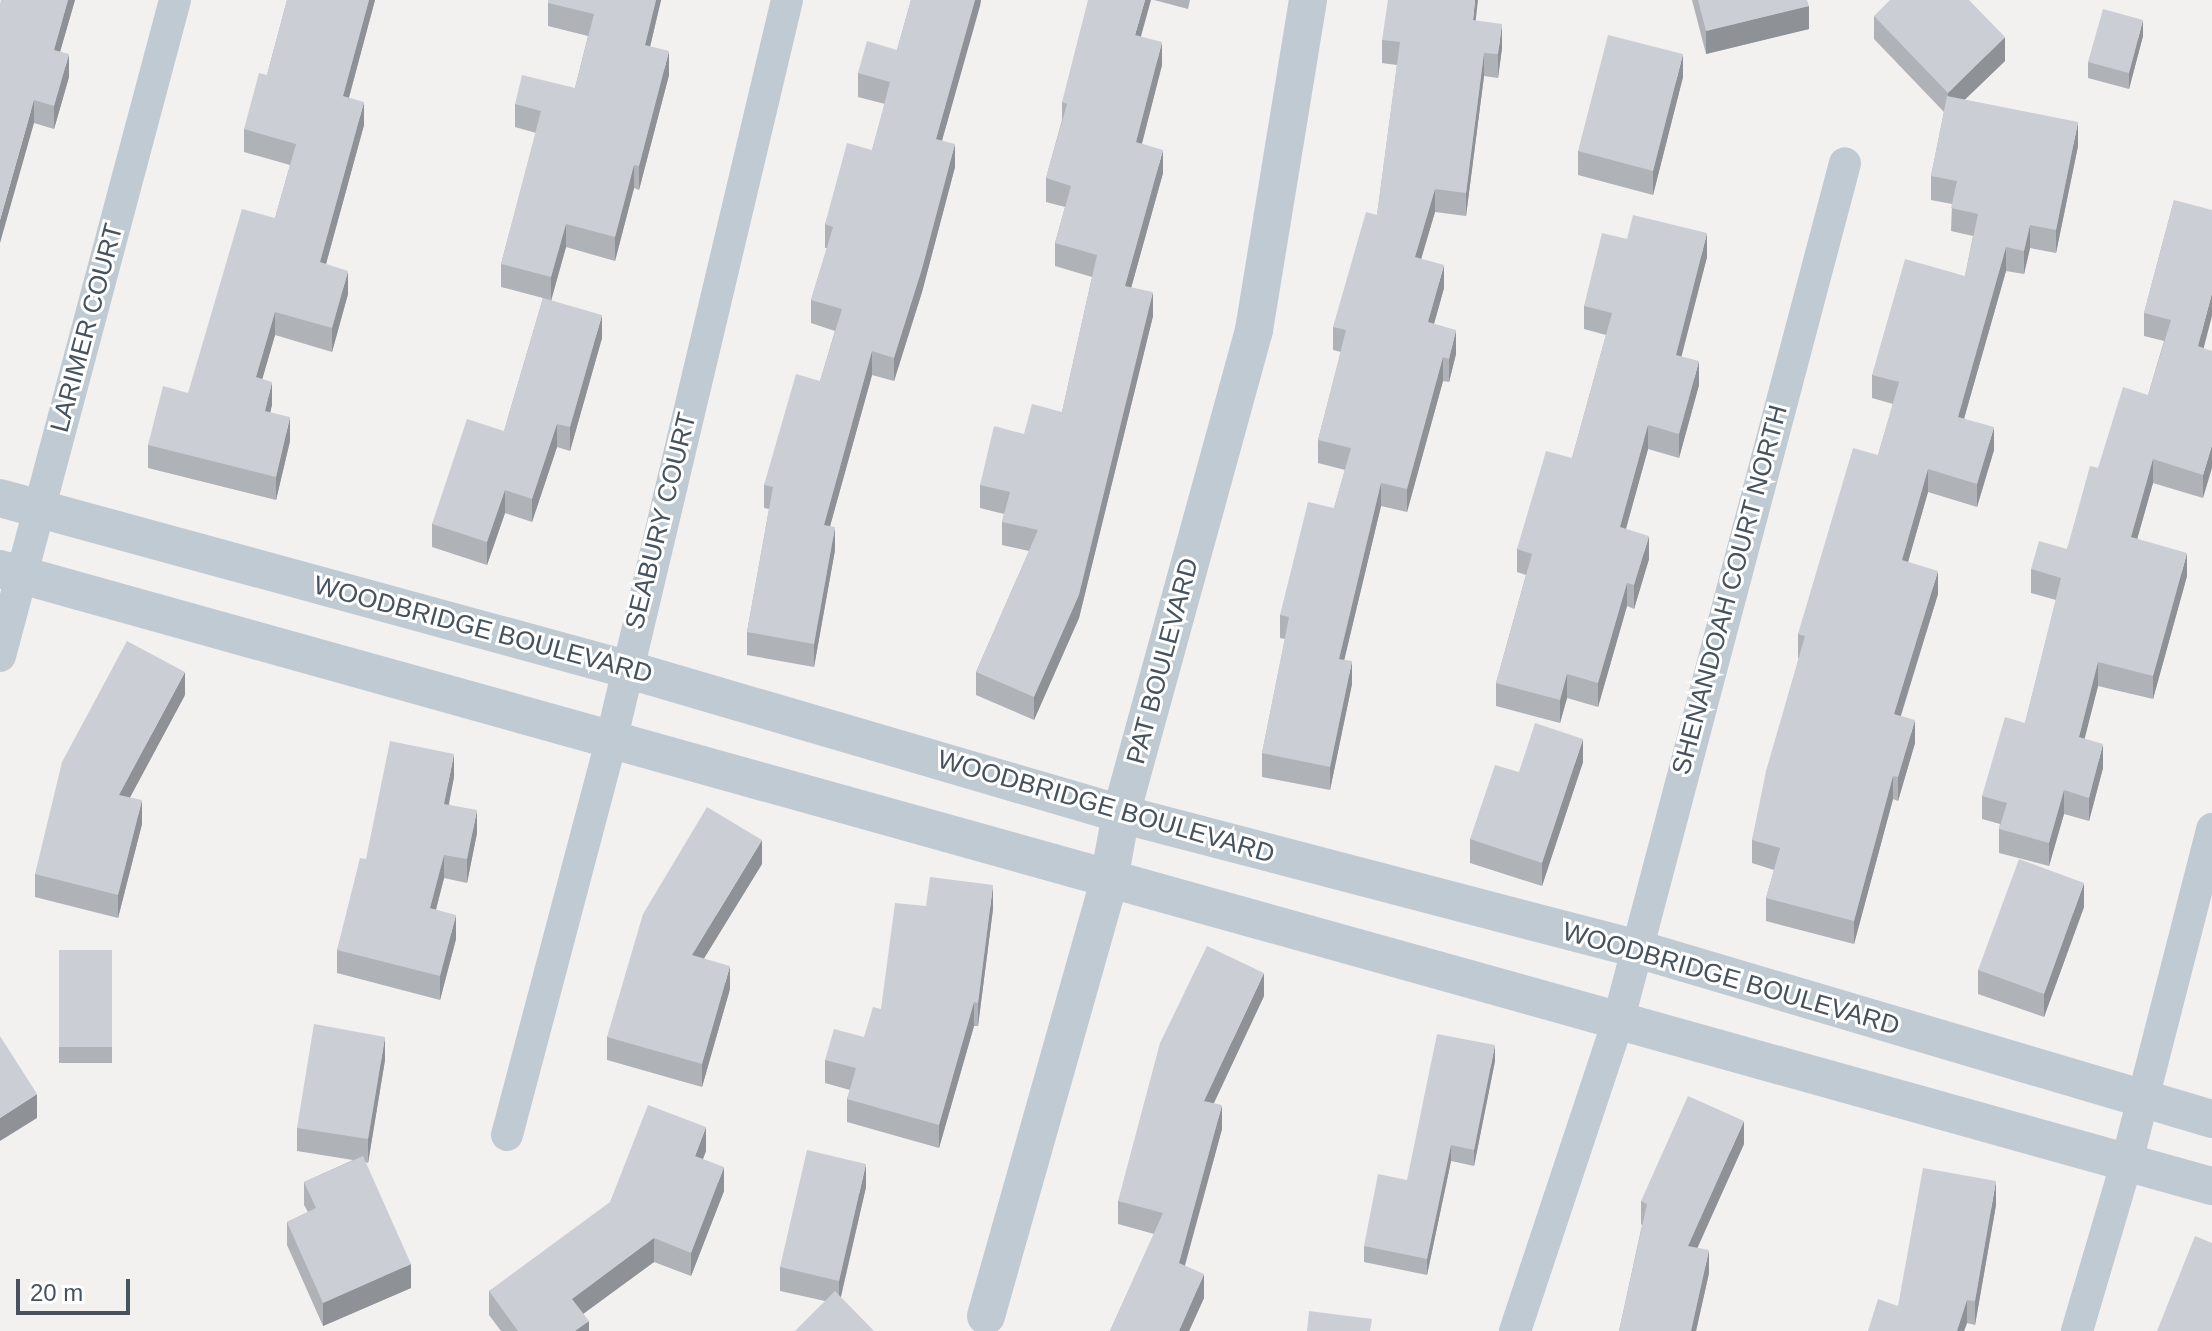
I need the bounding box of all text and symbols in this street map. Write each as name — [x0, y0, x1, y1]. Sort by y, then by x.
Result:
street label: LARIMER COURT — [44, 220, 130, 436]
street label: SHENANDOAH COURT NORTH — [1666, 402, 1794, 778]
street label: SEABURY COURT — [619, 409, 703, 633]
street label: PAT BOULEVARD — [1120, 554, 1206, 768]
street label: WOODBRIDGE BOULEVARD — [310, 570, 656, 690]
street label: WOODBRIDGE BOULEVARD — [934, 744, 1278, 870]
street label: WOODBRIDGE BOULEVARD — [1559, 916, 1903, 1042]
scale bar — [20, 1263, 134, 1313]
text: 20 m — [30, 1279, 83, 1306]

